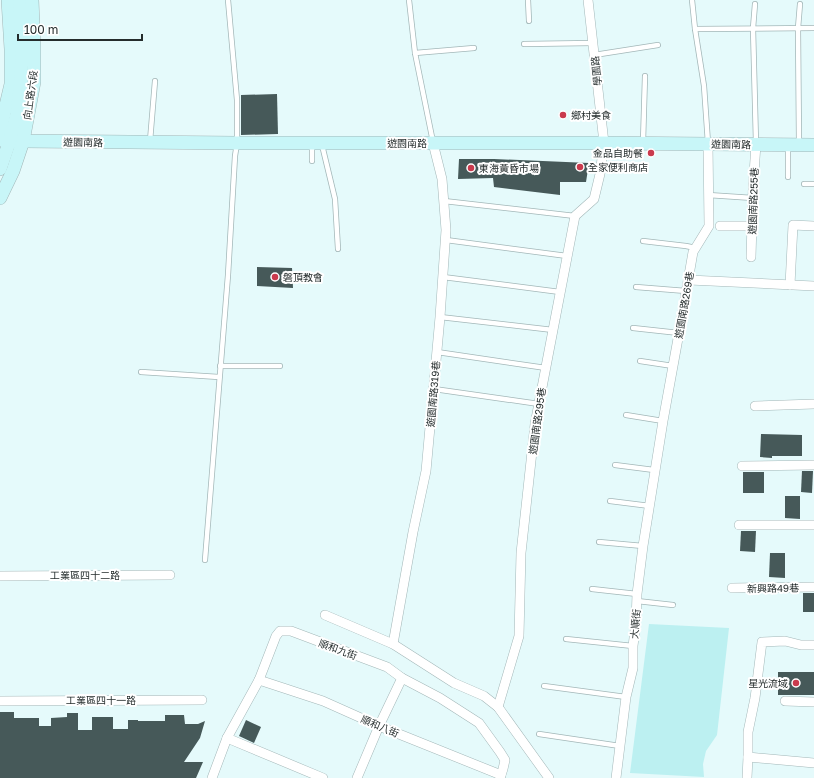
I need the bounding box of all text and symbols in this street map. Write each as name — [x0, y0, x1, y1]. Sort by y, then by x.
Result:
scale bar — [18, 16, 142, 42]
text: 100 m — [24, 22, 58, 37]
street label: 學園路 — [588, 55, 604, 87]
street label: 向上路六段 — [21, 69, 39, 121]
place label: 鄉村美食 — [571, 109, 611, 121]
marker: 鄉村美食 — [558, 110, 568, 120]
street label: 遊園南路 — [63, 136, 103, 148]
street label: 遊園南路 — [387, 137, 427, 149]
street label: 遊園南路 — [711, 138, 751, 150]
place label: 金品自助餐 — [593, 147, 643, 159]
marker: 金品自助餐 — [646, 148, 656, 158]
place label: 全家便利商店 — [588, 161, 648, 173]
place label: 東海黃昏市場 — [479, 162, 539, 174]
marker: 全家便利商店 — [575, 162, 585, 172]
marker: 東海黃昏市場 — [466, 163, 476, 173]
street label: 遊園南路255巷 — [746, 167, 760, 235]
place label: 磐頂教會 — [283, 271, 323, 283]
street label: 遊園南路269巷 — [672, 271, 696, 339]
marker: 磐頂教會 — [270, 272, 280, 282]
street label: 遊園南路319巷 — [424, 360, 442, 428]
street label: 遊園南路295巷 — [526, 387, 548, 455]
street label: 工業區四十二路 — [50, 569, 120, 581]
street label: 新興路49巷 — [747, 582, 799, 594]
street label: 大順街 — [628, 609, 642, 639]
street label: 順和九街 — [317, 637, 359, 661]
place label: 星光流域 — [748, 677, 788, 689]
marker: 星光流域 — [791, 678, 801, 688]
street label: 工業區四十一路 — [66, 694, 136, 706]
street label: 順和八街 — [359, 713, 401, 739]

